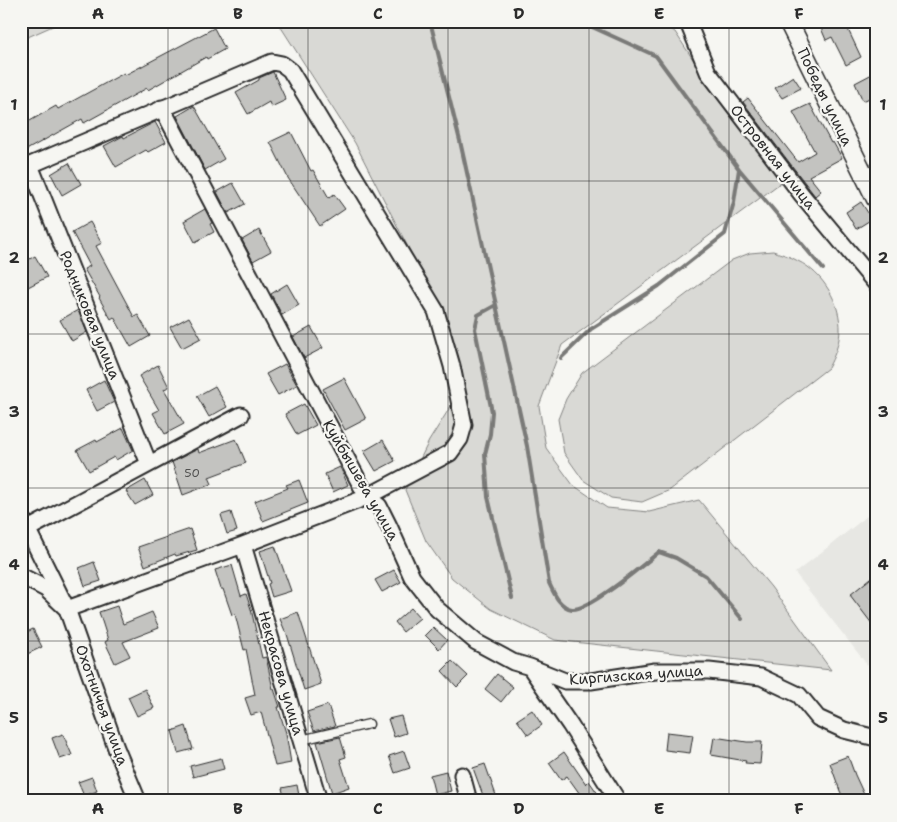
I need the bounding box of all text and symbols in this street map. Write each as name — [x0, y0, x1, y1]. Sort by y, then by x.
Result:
text: A — [92, 3, 104, 24]
text: B — [233, 3, 243, 24]
text: C — [373, 3, 383, 24]
text: D — [513, 3, 525, 24]
text: E — [654, 3, 664, 24]
text: F — [794, 3, 804, 24]
street label: Победы улица — [793, 45, 858, 150]
text: 1 — [10, 94, 18, 115]
text: 1 — [879, 94, 887, 115]
street label: Островная улица — [726, 100, 821, 214]
text: 2 — [8, 247, 20, 268]
text: 2 — [877, 247, 889, 268]
street label: Родниковая улица — [55, 248, 125, 383]
text: 3 — [8, 401, 20, 422]
text: 3 — [877, 401, 889, 422]
street label: Куйбышева улица — [318, 416, 404, 545]
house number: 50 — [184, 465, 200, 481]
text: 4 — [8, 554, 20, 575]
text: 4 — [877, 554, 889, 575]
street label: Некрасова улица — [254, 608, 309, 738]
street label: Охотничья улица — [71, 642, 133, 769]
street label: Киргизская улица — [569, 660, 704, 690]
text: 5 — [9, 707, 19, 728]
text: 5 — [878, 707, 888, 728]
text: A — [92, 798, 104, 819]
text: B — [233, 798, 243, 819]
text: C — [373, 798, 383, 819]
text: D — [513, 798, 525, 819]
text: E — [654, 798, 664, 819]
text: F — [794, 798, 804, 819]

